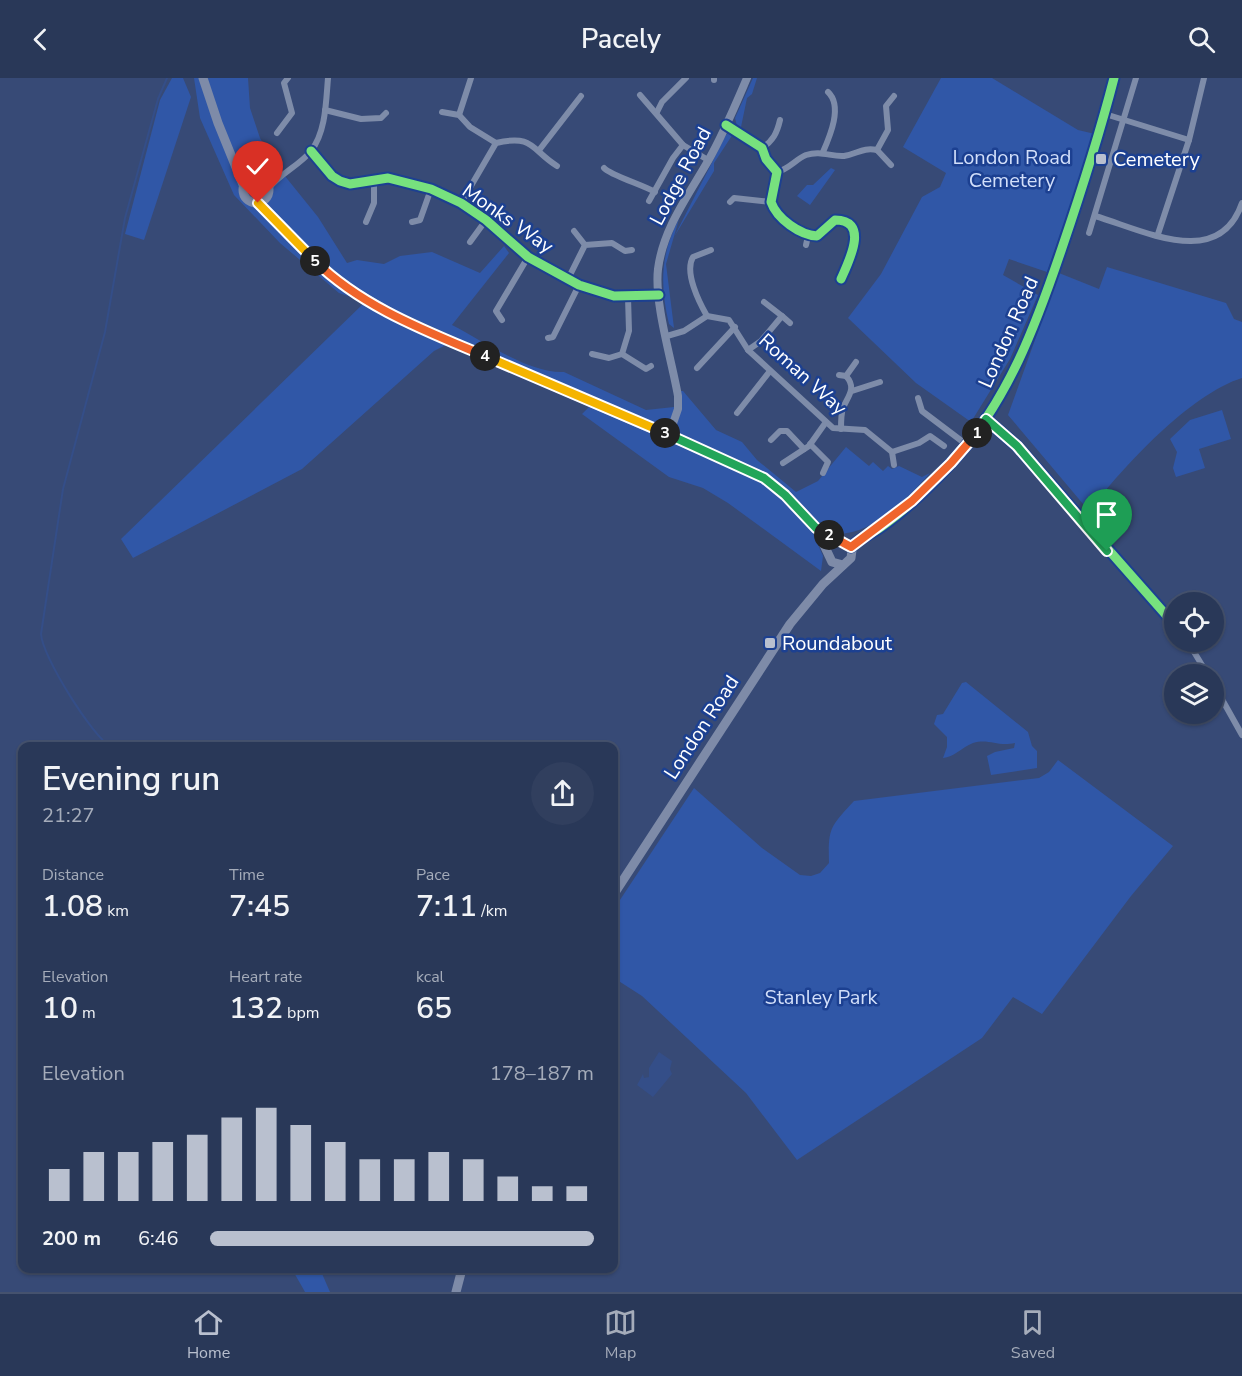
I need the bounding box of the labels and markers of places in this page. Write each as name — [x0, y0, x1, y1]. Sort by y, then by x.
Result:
pin — [232, 141, 283, 203]
place label: Cemetery — [1113, 146, 1200, 173]
marker: Cemetery — [1094, 152, 1108, 166]
pin: 5 — [300, 246, 330, 276]
pin: 4 — [470, 341, 500, 371]
pin: 3 — [650, 418, 680, 448]
pin: 1 — [962, 418, 992, 448]
pin — [1081, 489, 1132, 551]
pin: 2 — [814, 520, 844, 550]
place label: Roundabout — [782, 630, 893, 657]
marker: Roundabout — [763, 636, 777, 650]

